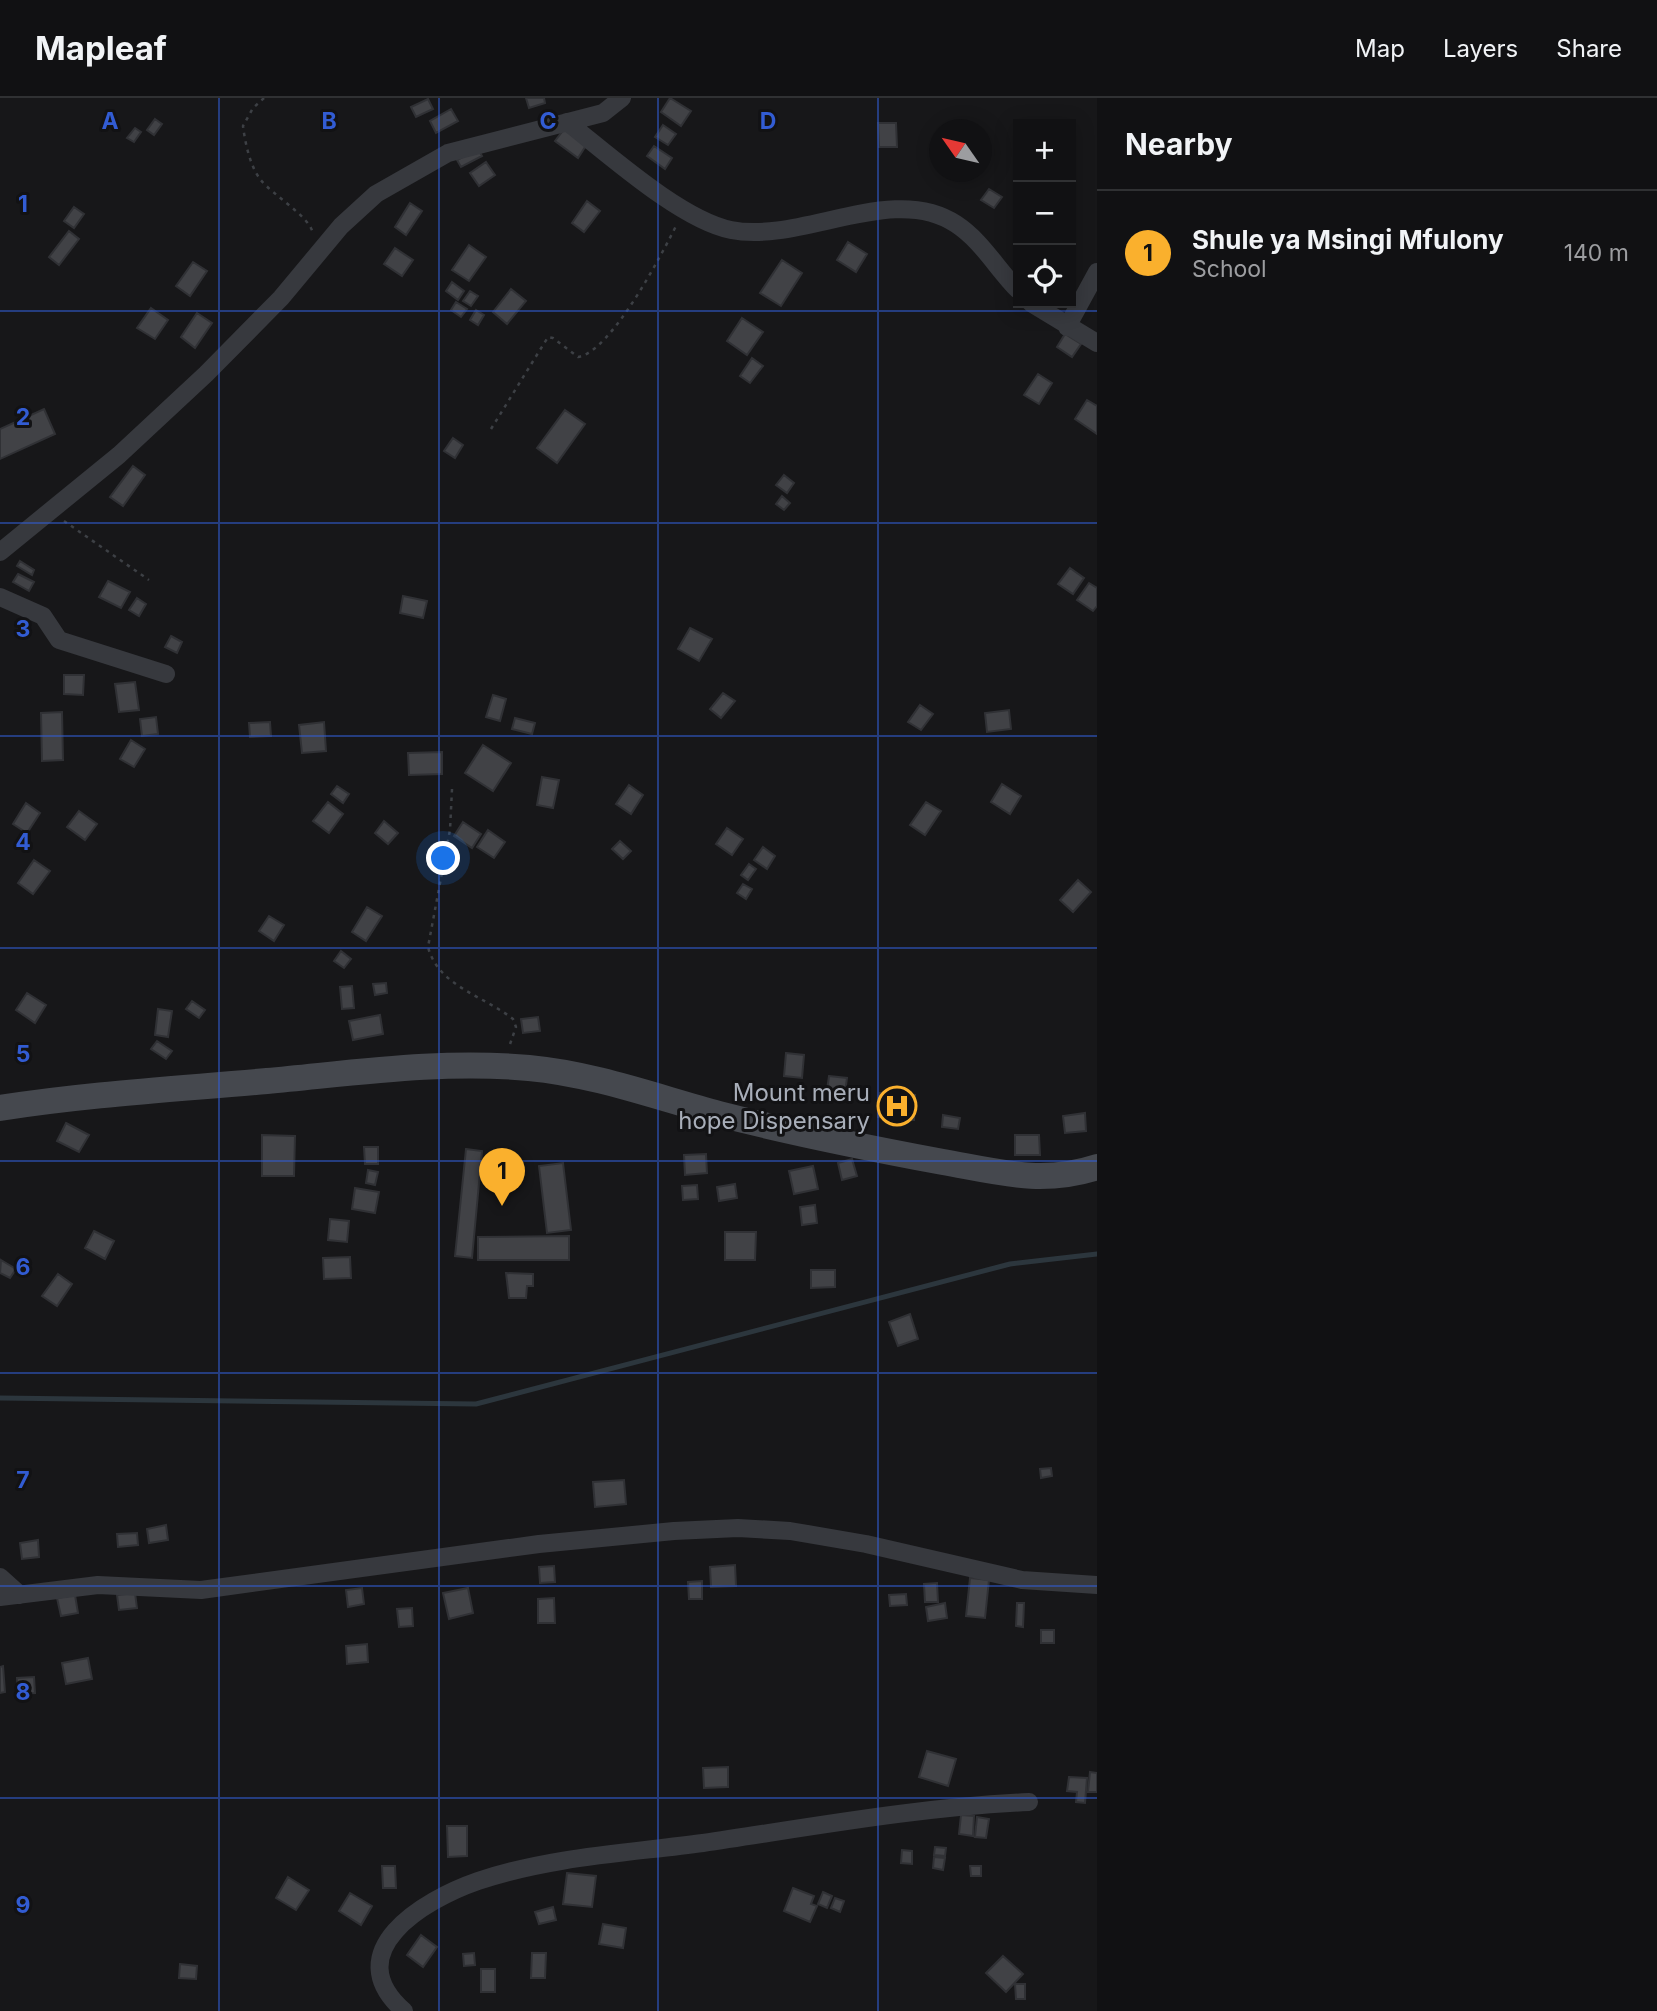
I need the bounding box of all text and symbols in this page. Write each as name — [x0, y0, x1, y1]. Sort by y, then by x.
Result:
text: Mapleaf — [35, 28, 167, 68]
text: Map — [1355, 34, 1405, 63]
text: Layers — [1443, 34, 1518, 63]
text: Share — [1556, 34, 1622, 63]
text: A — [101, 107, 119, 135]
text: B — [321, 107, 337, 135]
text: C — [539, 107, 557, 135]
text: D — [760, 107, 776, 135]
north arrow — [929, 119, 992, 182]
map controls — [1013, 119, 1076, 308]
button: + — [1013, 119, 1076, 182]
text: Nearby — [1125, 126, 1233, 162]
button: − — [1013, 182, 1076, 245]
text: 1 — [18, 190, 28, 218]
text: Shule ya Msingi Mfulony — [1192, 224, 1504, 255]
text: 1 — [1143, 239, 1153, 267]
text: 140 m — [1564, 239, 1629, 267]
button: locate — [1013, 245, 1076, 308]
text: School — [1192, 255, 1267, 283]
text: 2 — [16, 403, 30, 431]
text: 3 — [16, 615, 30, 643]
text: 4 — [15, 828, 31, 856]
your location — [426, 841, 460, 875]
text: 5 — [16, 1040, 30, 1068]
place label: Mount meru hope Dispensary — [678, 1078, 870, 1135]
hospital icon: Mount meru hope Dispensary — [876, 1085, 918, 1127]
pin: 1 — [479, 1148, 525, 1206]
text: 6 — [16, 1253, 30, 1281]
text: 7 — [16, 1466, 30, 1494]
text: 8 — [16, 1678, 30, 1706]
text: 9 — [16, 1891, 30, 1919]

